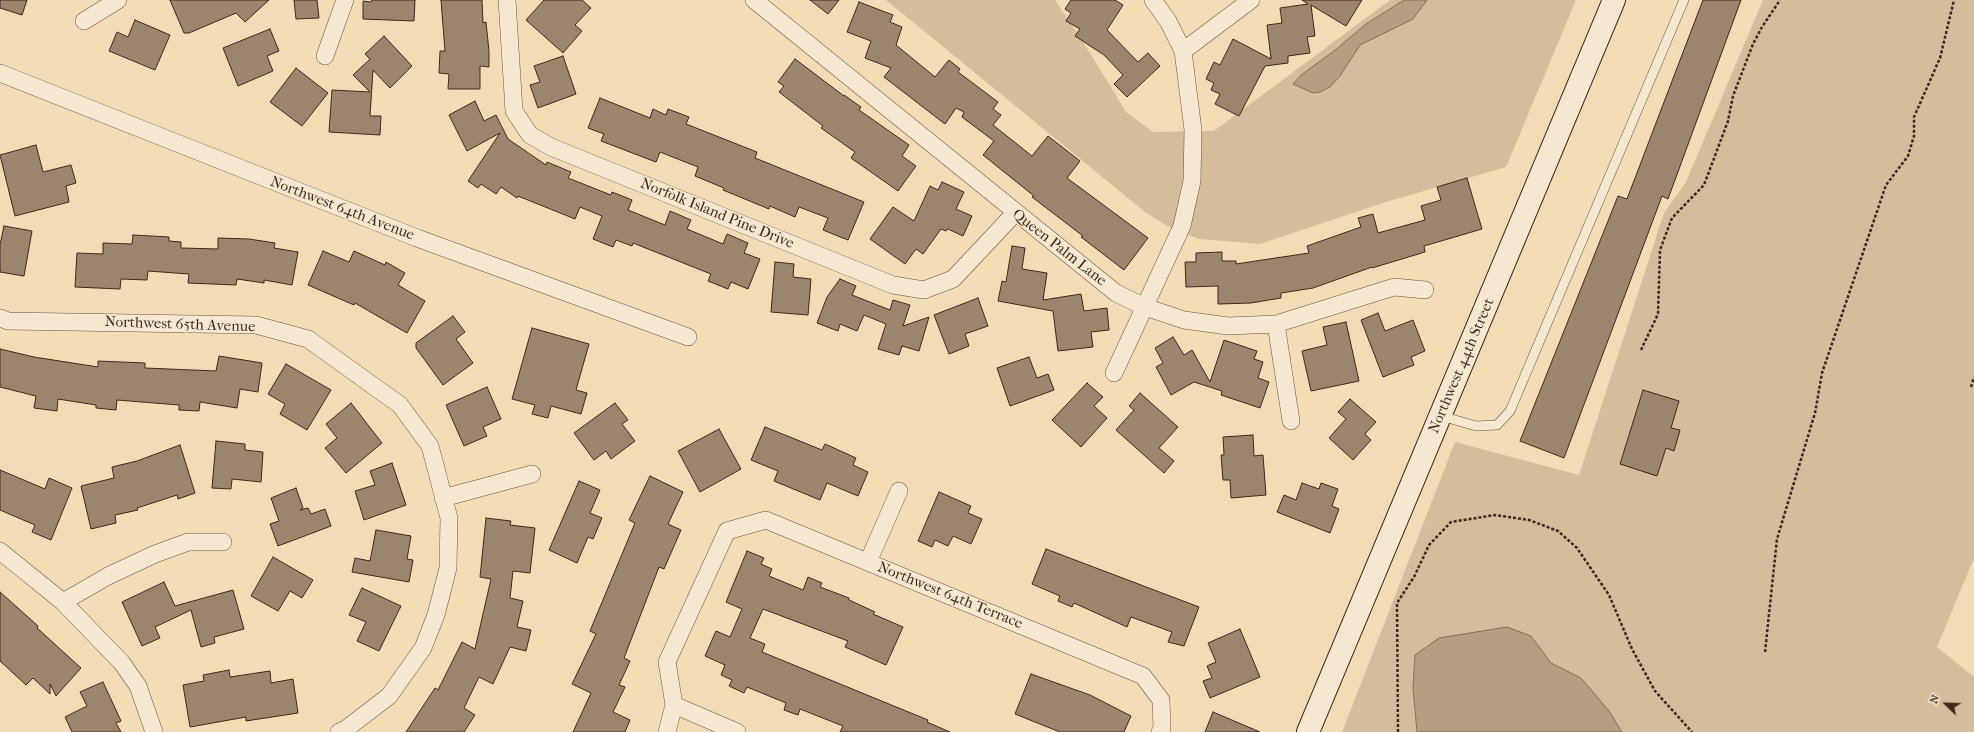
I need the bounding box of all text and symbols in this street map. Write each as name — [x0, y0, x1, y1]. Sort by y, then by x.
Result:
street label: Northwest 64th Avenue — [267, 173, 417, 245]
street label: Norfolk Island Pine Drive — [638, 175, 796, 253]
street label: Queen Palm Lane — [1008, 206, 1110, 290]
street label: Northwest 44th Street — [1425, 296, 1499, 436]
street label: Northwest 65th Avenue — [104, 313, 256, 337]
street label: Northwest 64th Terrace — [875, 559, 1025, 633]
north arrow — [1926, 684, 1966, 724]
text: N — [1927, 693, 1942, 706]

